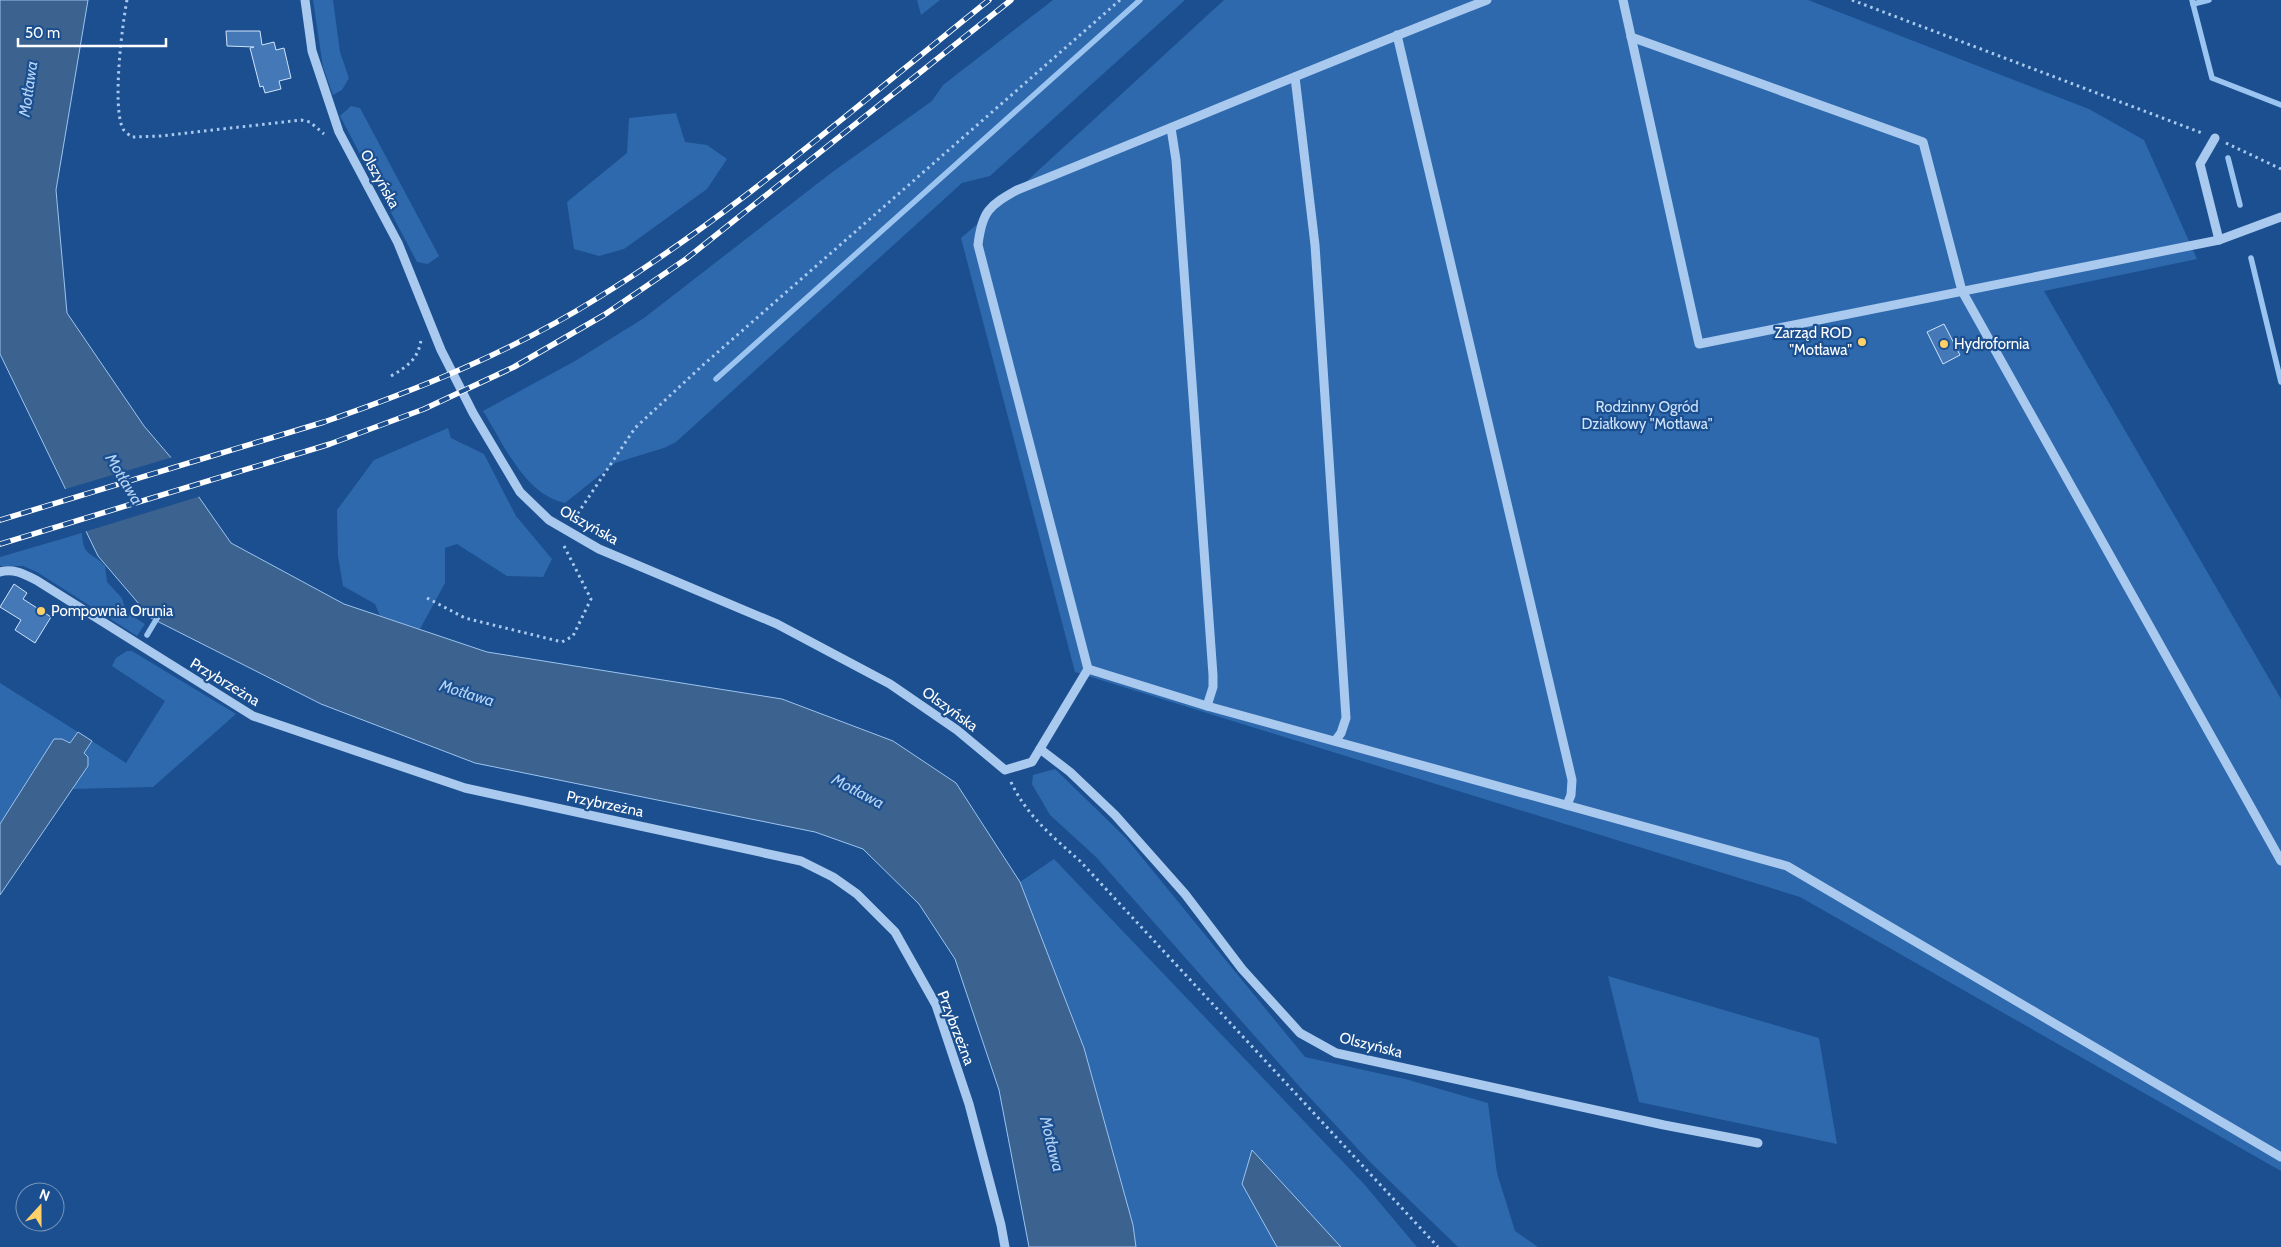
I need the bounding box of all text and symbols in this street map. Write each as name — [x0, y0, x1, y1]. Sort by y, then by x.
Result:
scale bar — [18, 15, 165, 47]
text: 50 m — [25, 24, 60, 42]
water label: Motława — [15, 60, 41, 119]
street label: Olszyńska — [357, 147, 404, 212]
place label: Zarząd ROD "Motława" — [1775, 324, 1852, 359]
place label: Hydrofornia — [1954, 335, 2030, 353]
marker: Zarząd ROD "Motława" — [1856, 336, 1868, 348]
marker: Hydrofornia — [1938, 338, 1950, 350]
park label: Rodzinny Ogród Działkowy "Motława" — [1581, 398, 1713, 433]
water label: Motława — [101, 449, 147, 508]
street label: Olszyńska — [557, 502, 622, 549]
place label: Pompownia Orunia — [51, 602, 174, 620]
marker: Pompownia Orunia — [35, 605, 47, 617]
street label: Przybrzeżna — [187, 654, 264, 710]
water label: Motława — [436, 675, 497, 710]
street label: Olszyńska — [919, 683, 982, 736]
water label: Motława — [828, 769, 887, 813]
street label: Przybrzeżna — [565, 787, 646, 821]
street label: Przybrzeżna — [934, 988, 979, 1068]
street label: Olszyńska — [1338, 1028, 1405, 1062]
water label: Motława — [1036, 1113, 1068, 1174]
north arrow — [15, 1182, 65, 1232]
text: N — [37, 1185, 53, 1205]

